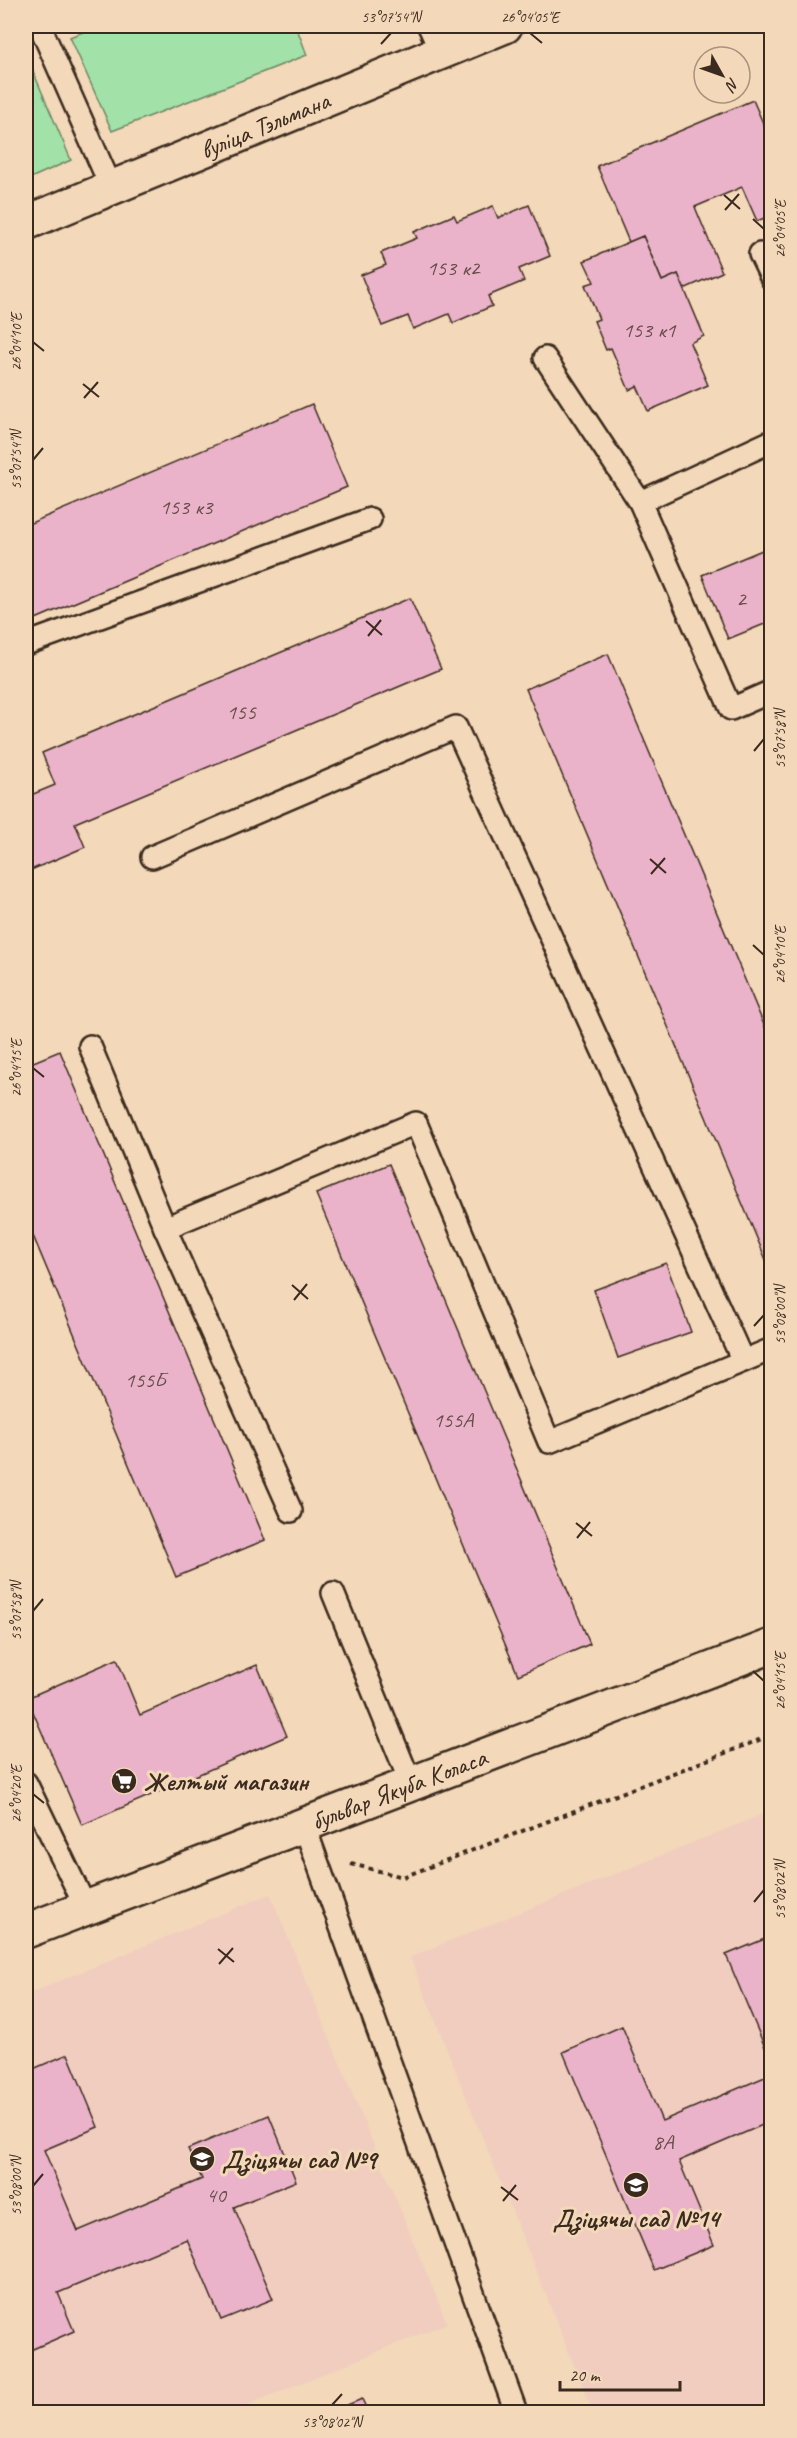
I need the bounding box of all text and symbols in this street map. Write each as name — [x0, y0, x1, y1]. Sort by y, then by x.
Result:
text: 53°07'54"N — [361, 8, 424, 27]
text: 26°04'05"E — [501, 8, 561, 27]
north arrow — [692, 45, 752, 105]
text: N — [720, 74, 744, 97]
street label: вуліца Тэльмана — [195, 83, 336, 167]
text: 26°04'05"E — [771, 198, 790, 258]
house number: 153 к2 — [426, 254, 482, 282]
text: 26°04'10"E — [7, 311, 26, 371]
house number: 153 к1 — [622, 316, 677, 344]
text: 53°07'54"N — [7, 427, 26, 490]
house number: 153 к3 — [159, 493, 215, 521]
house number: 2 — [736, 585, 748, 613]
house number: 155 — [226, 698, 257, 726]
text: 53°07'58"N — [771, 706, 790, 769]
text: 26°04'10"E — [771, 924, 790, 984]
text: 26°04'15"E — [7, 1037, 26, 1097]
text: 53°08'00"N — [771, 1282, 790, 1345]
house number: 155Б — [125, 1366, 169, 1394]
house number: 155А — [433, 1406, 474, 1434]
text: 53°07'58"N — [7, 1578, 26, 1641]
text: 26°04'15"E — [771, 1650, 790, 1710]
street label: бульвар Якуба Коласа — [306, 1740, 493, 1838]
text: 26°04'20"E — [7, 1763, 26, 1823]
place label: Желтый магазин — [144, 1765, 310, 1798]
supermarket icon: Желтый магазин — [109, 1766, 139, 1796]
text: 53°08'02"N — [771, 1857, 790, 1920]
house number: 8А — [653, 2128, 674, 2156]
place label: Дзіцячы сад №9 — [222, 2143, 379, 2176]
school or university icon: Дзіцячы сад №9 — [187, 2144, 217, 2174]
text: 53°08'00"N — [7, 2153, 26, 2216]
school or university icon: Дзіцячы сад №14 — [621, 2170, 651, 2200]
house number: 40 — [206, 2181, 228, 2209]
place label: Дзіцячы сад №14 — [553, 2202, 722, 2235]
scale bar — [560, 2354, 680, 2392]
text: 20 m — [569, 2364, 602, 2386]
text: 53°08'02"N — [302, 2413, 365, 2432]

